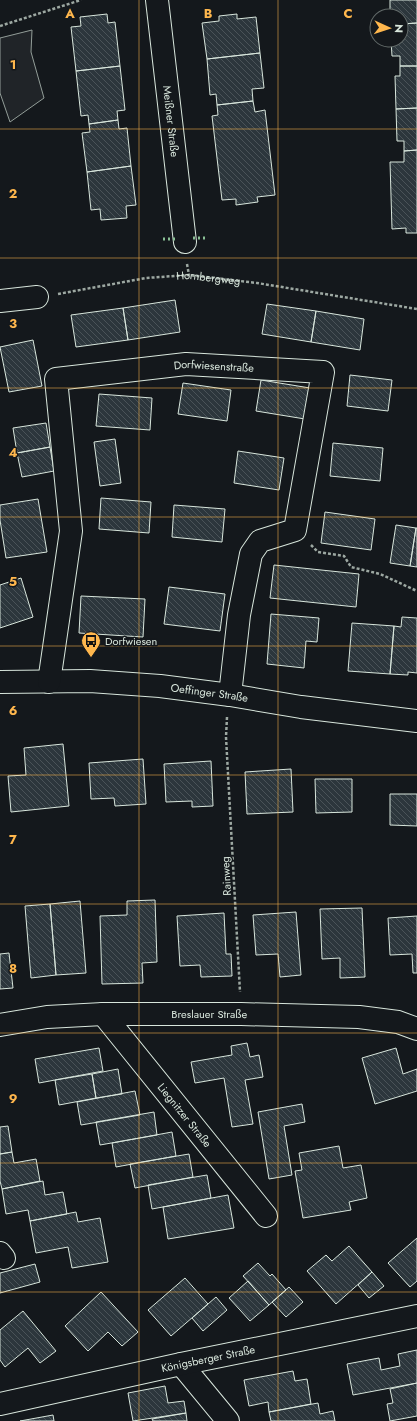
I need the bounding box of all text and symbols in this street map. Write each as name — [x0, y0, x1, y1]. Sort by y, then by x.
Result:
text: A — [64, 4, 75, 23]
text: B — [204, 4, 213, 23]
text: C — [343, 4, 353, 23]
north arrow — [369, 8, 409, 48]
text: N — [391, 24, 407, 33]
text: 1 — [10, 55, 16, 74]
street label: Meißner Straße — [159, 85, 183, 158]
text: 2 — [9, 184, 17, 203]
street label: Hornbergweg — [176, 267, 241, 289]
text: 3 — [9, 314, 17, 333]
street label: Dorfwiesenstraße — [173, 356, 255, 376]
text: 4 — [8, 443, 18, 462]
text: 5 — [9, 572, 17, 591]
bus stop icon: Dorfwiesen — [80, 630, 102, 658]
place label: Dorfwiesen — [105, 633, 157, 649]
street label: Oeffinger Straße — [170, 679, 250, 706]
text: 6 — [9, 701, 18, 720]
text: 7 — [9, 830, 17, 849]
street label: Rainweg — [217, 856, 235, 896]
text: 8 — [9, 959, 17, 978]
street label: Breslauer Straße — [171, 1006, 248, 1022]
street label: Liegnitzer Straße — [154, 1080, 216, 1151]
text: 9 — [9, 1089, 18, 1108]
street label: Königsberger Straße — [160, 1341, 257, 1376]

